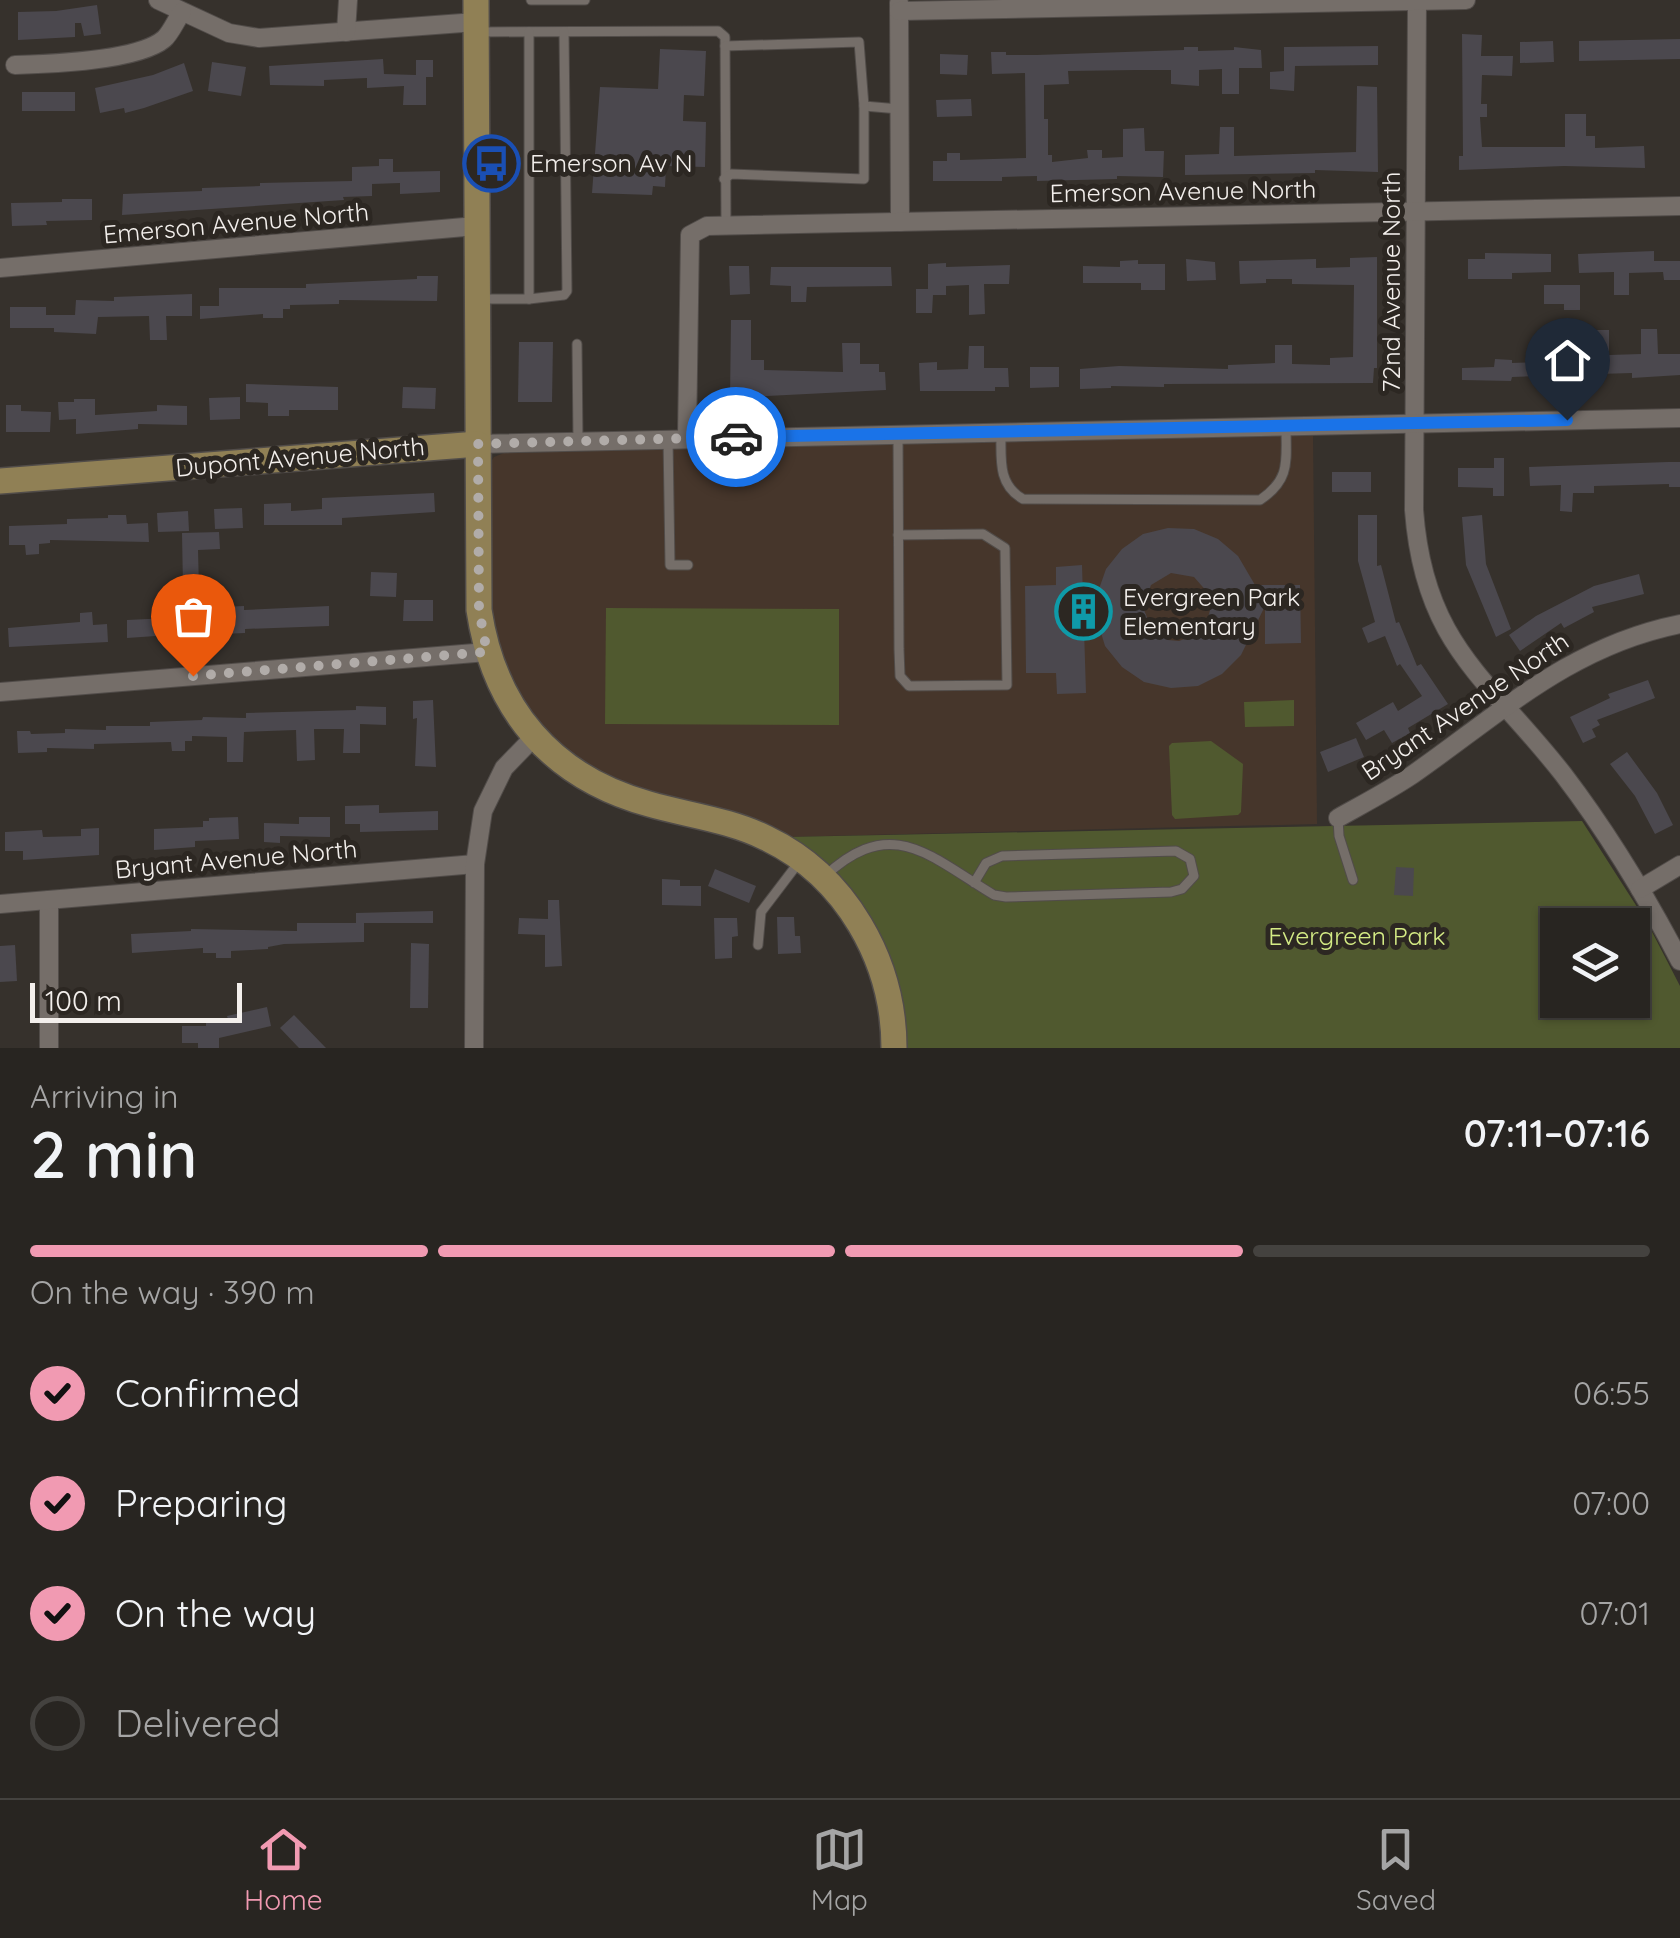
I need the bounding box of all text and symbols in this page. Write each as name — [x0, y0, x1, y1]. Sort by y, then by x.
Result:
bus stop icon: Emerson Av N — [461, 133, 521, 193]
place label: Emerson Av N — [530, 147, 693, 178]
street label: 72nd Avenue North — [1375, 171, 1406, 393]
street label: Emerson Avenue North — [1049, 173, 1317, 208]
street label: Emerson Avenue North — [102, 195, 370, 250]
pin — [1525, 318, 1610, 421]
icon: home — [1540, 333, 1595, 388]
courier — [686, 387, 786, 487]
icon: car — [709, 410, 764, 465]
street label: Dupont Avenue North — [174, 430, 426, 483]
pin — [151, 574, 236, 677]
building icon: Evergreen Park Elementary — [1054, 581, 1114, 641]
place label: Evergreen Park Elementary — [1123, 581, 1300, 641]
icon: bag — [166, 589, 221, 644]
street label: Bryant Avenue North — [1355, 625, 1574, 786]
street label: Bryant Avenue North — [114, 832, 358, 885]
map controls — [1540, 908, 1650, 1018]
button: layers — [1540, 908, 1650, 1018]
park label: Evergreen Park — [1268, 920, 1446, 951]
scale bar — [30, 978, 242, 1023]
text: 100 m — [45, 983, 122, 1018]
text: Arriving in — [30, 1076, 179, 1116]
text: 07:11–07:16 — [1464, 1109, 1650, 1157]
text: 2 min — [30, 1113, 198, 1194]
text: On the way · 390 m — [30, 1272, 315, 1312]
icon: check — [30, 1366, 85, 1421]
text: Confirmed — [115, 1369, 300, 1417]
text: 06:55 — [1573, 1373, 1650, 1413]
icon: check — [30, 1476, 85, 1531]
text: Preparing — [115, 1479, 287, 1527]
text: 07:00 — [1572, 1483, 1650, 1523]
icon: check — [30, 1586, 85, 1641]
text: On the way — [115, 1589, 316, 1637]
text: 07:01 — [1579, 1593, 1650, 1633]
text: Delivered — [115, 1699, 281, 1747]
tab: Home — [244, 1822, 323, 1917]
tab: Map — [811, 1822, 868, 1917]
tab: Saved — [1356, 1822, 1436, 1917]

